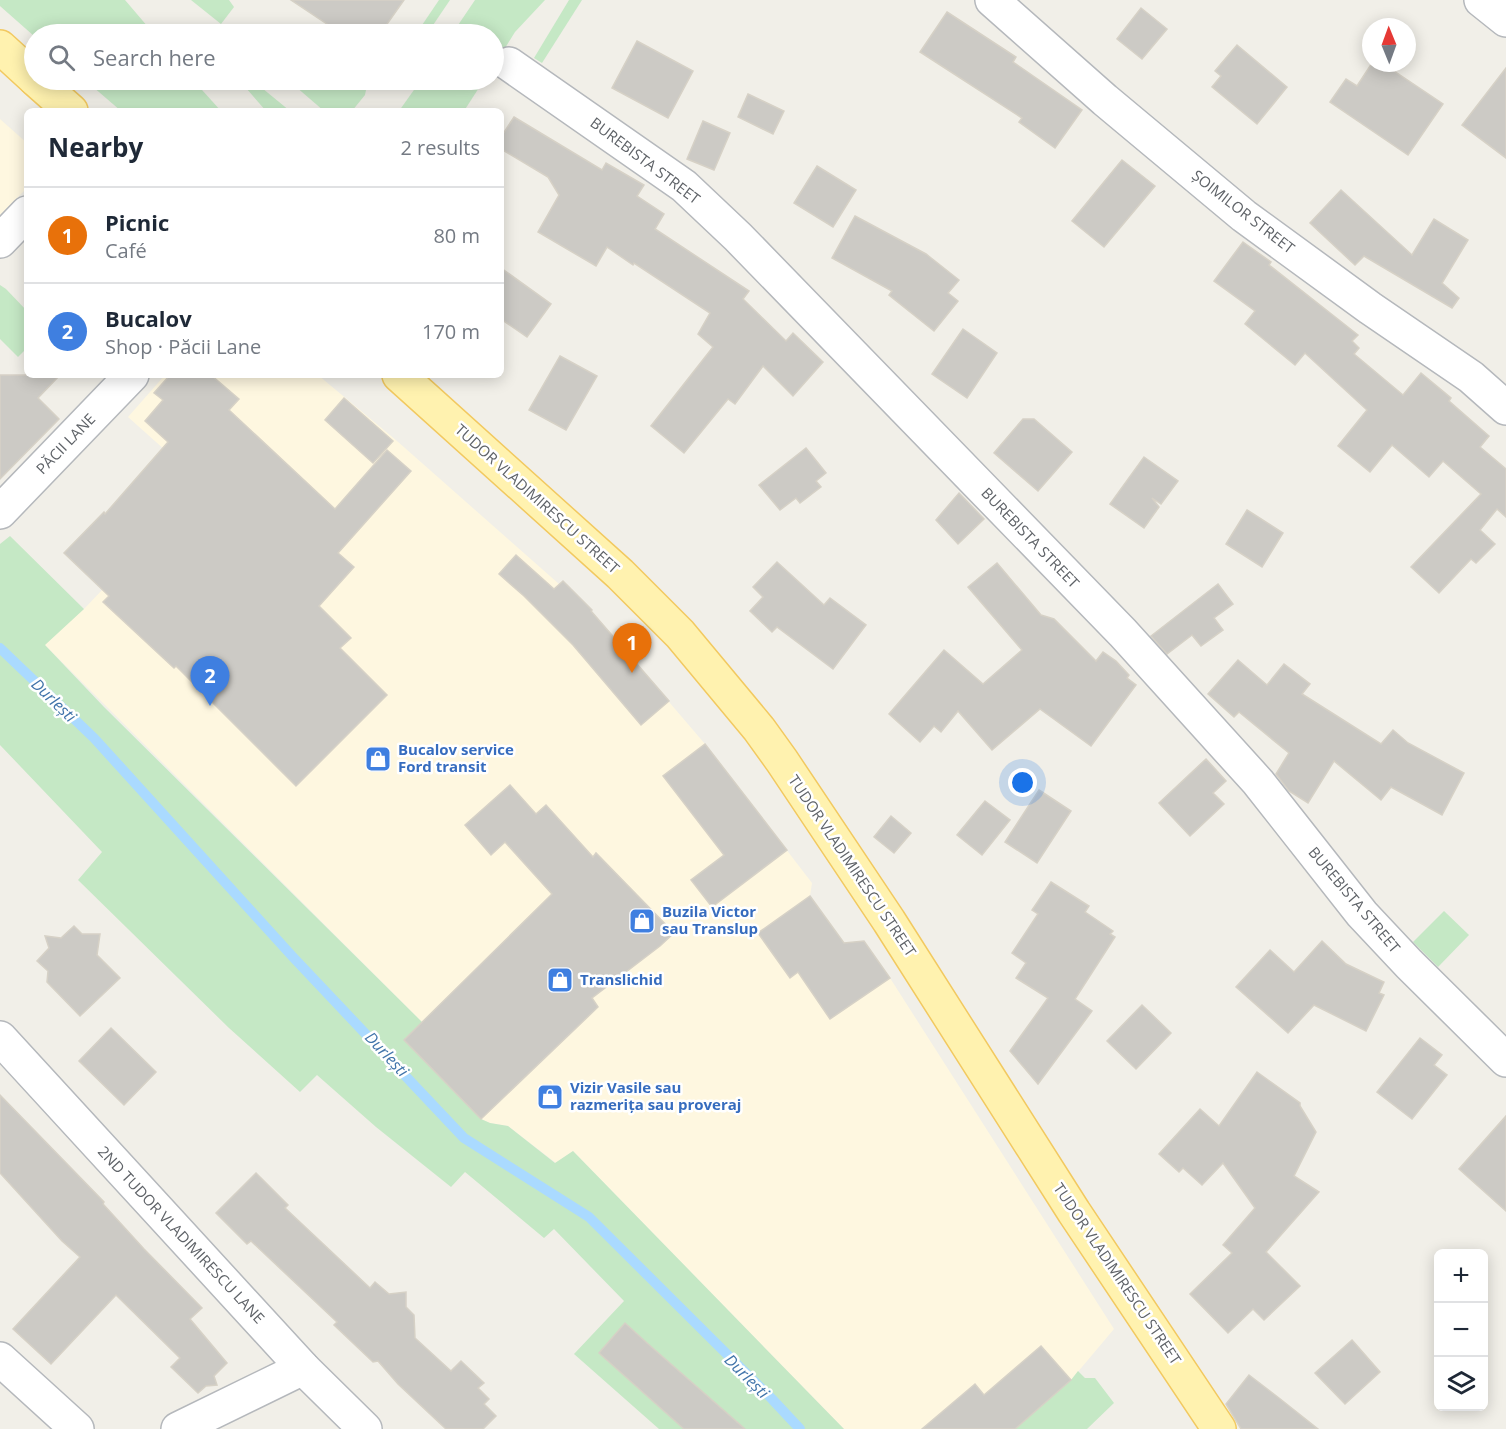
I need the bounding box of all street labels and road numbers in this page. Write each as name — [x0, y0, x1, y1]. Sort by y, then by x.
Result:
street label: BUREBISTA STREET — [587, 112, 705, 209]
street label: ȘOIMILOR STREET — [1188, 165, 1300, 258]
street label: PĂCII LANE — [31, 409, 99, 478]
street label: TUDOR VLADIMIRESCU STREET — [451, 419, 625, 578]
street label: BUREBISTA STREET — [977, 483, 1084, 592]
street label: TUDOR VLADIMIRESCU STREET — [785, 771, 922, 961]
street label: BUREBISTA STREET — [1304, 842, 1406, 957]
street label: 2ND TUDOR VLADIMIRESCU LANE — [94, 1141, 269, 1327]
street label: TUDOR VLADIMIRESCU STREET — [1050, 1179, 1187, 1369]

